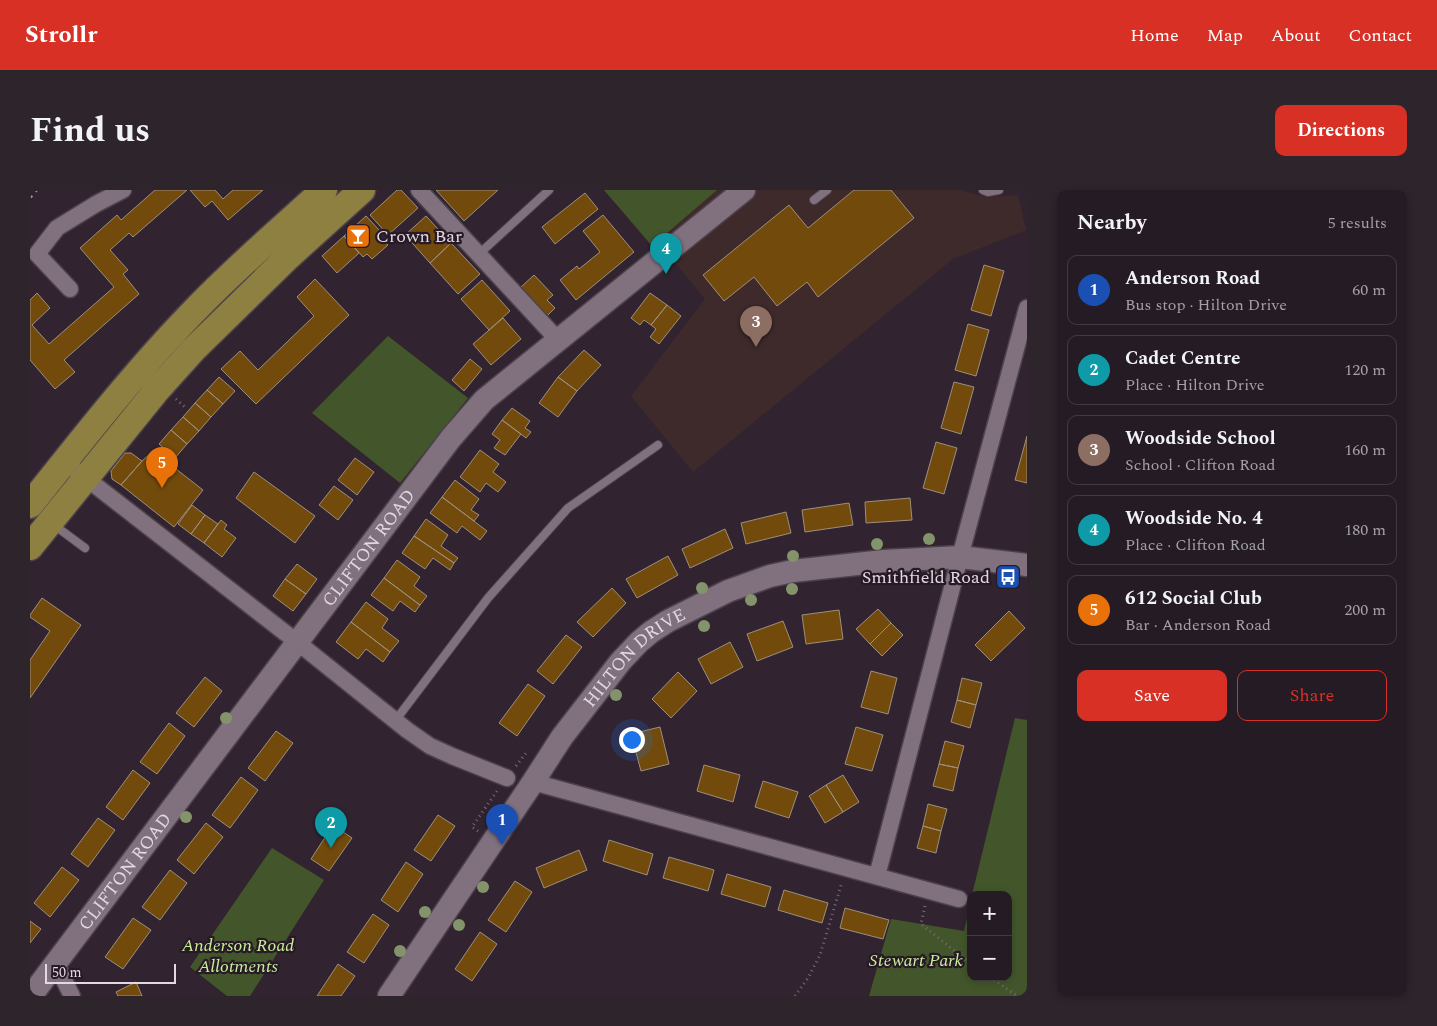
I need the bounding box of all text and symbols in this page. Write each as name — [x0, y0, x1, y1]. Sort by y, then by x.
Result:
text: Strollr — [25, 17, 97, 53]
text: Home — [1130, 22, 1179, 49]
text: Map — [1207, 22, 1243, 49]
text: About — [1271, 22, 1321, 49]
text: Contact — [1349, 22, 1412, 49]
text: Find us — [30, 104, 150, 157]
button: Directions — [1275, 105, 1407, 156]
text: Nearby — [1077, 207, 1147, 239]
text: 5 results — [1328, 211, 1387, 235]
bar icon: Crown Bar — [345, 223, 371, 249]
place label: Crown Bar — [376, 223, 462, 250]
pin: 4 — [650, 233, 682, 274]
text: Anderson Road — [1125, 264, 1260, 293]
text: 1 — [1090, 278, 1098, 302]
text: 60 m — [1352, 278, 1386, 302]
text: Bus stop · Hilton Drive — [1125, 293, 1287, 317]
pin: 3 — [740, 306, 772, 347]
text: Cadet Centre — [1125, 344, 1240, 373]
text: 2 — [1090, 358, 1098, 382]
text: 120 m — [1344, 358, 1386, 382]
text: Place · Hilton Drive — [1125, 373, 1265, 397]
text: Woodside School — [1125, 424, 1276, 453]
text: 3 — [1090, 438, 1098, 462]
text: 160 m — [1344, 438, 1386, 462]
pin: 5 — [146, 447, 178, 488]
text: School · Clifton Road — [1125, 453, 1275, 477]
street label: CLIFTON ROAD — [315, 483, 422, 612]
text: Woodside No. 4 — [1125, 504, 1263, 533]
text: 4 — [1090, 518, 1098, 542]
text: 180 m — [1344, 518, 1386, 542]
text: Place · Clifton Road — [1125, 533, 1266, 557]
place label: Smithfield Road — [862, 564, 990, 591]
bus stop icon: Smithfield Road — [995, 564, 1021, 590]
text: 612 Social Club — [1125, 584, 1262, 613]
text: 5 — [1090, 598, 1098, 622]
text: 200 m — [1344, 598, 1386, 622]
street label: HILTON DRIVE — [576, 601, 690, 713]
text: Bar · Anderson Road — [1125, 613, 1271, 637]
button: Save — [1077, 670, 1227, 721]
button: Share — [1237, 670, 1387, 721]
your location — [619, 727, 645, 753]
pin: 1 — [486, 804, 518, 845]
street label: CLIFTON ROAD — [72, 807, 178, 936]
pin: 2 — [315, 807, 347, 848]
map controls — [967, 891, 1012, 981]
button: + — [967, 891, 1012, 936]
park label: Anderson Road Allotments — [181, 932, 294, 980]
button: − — [967, 936, 1012, 981]
park label: Stewart Park — [869, 947, 964, 974]
scale bar — [45, 961, 176, 984]
text: 50 m — [52, 962, 82, 983]

